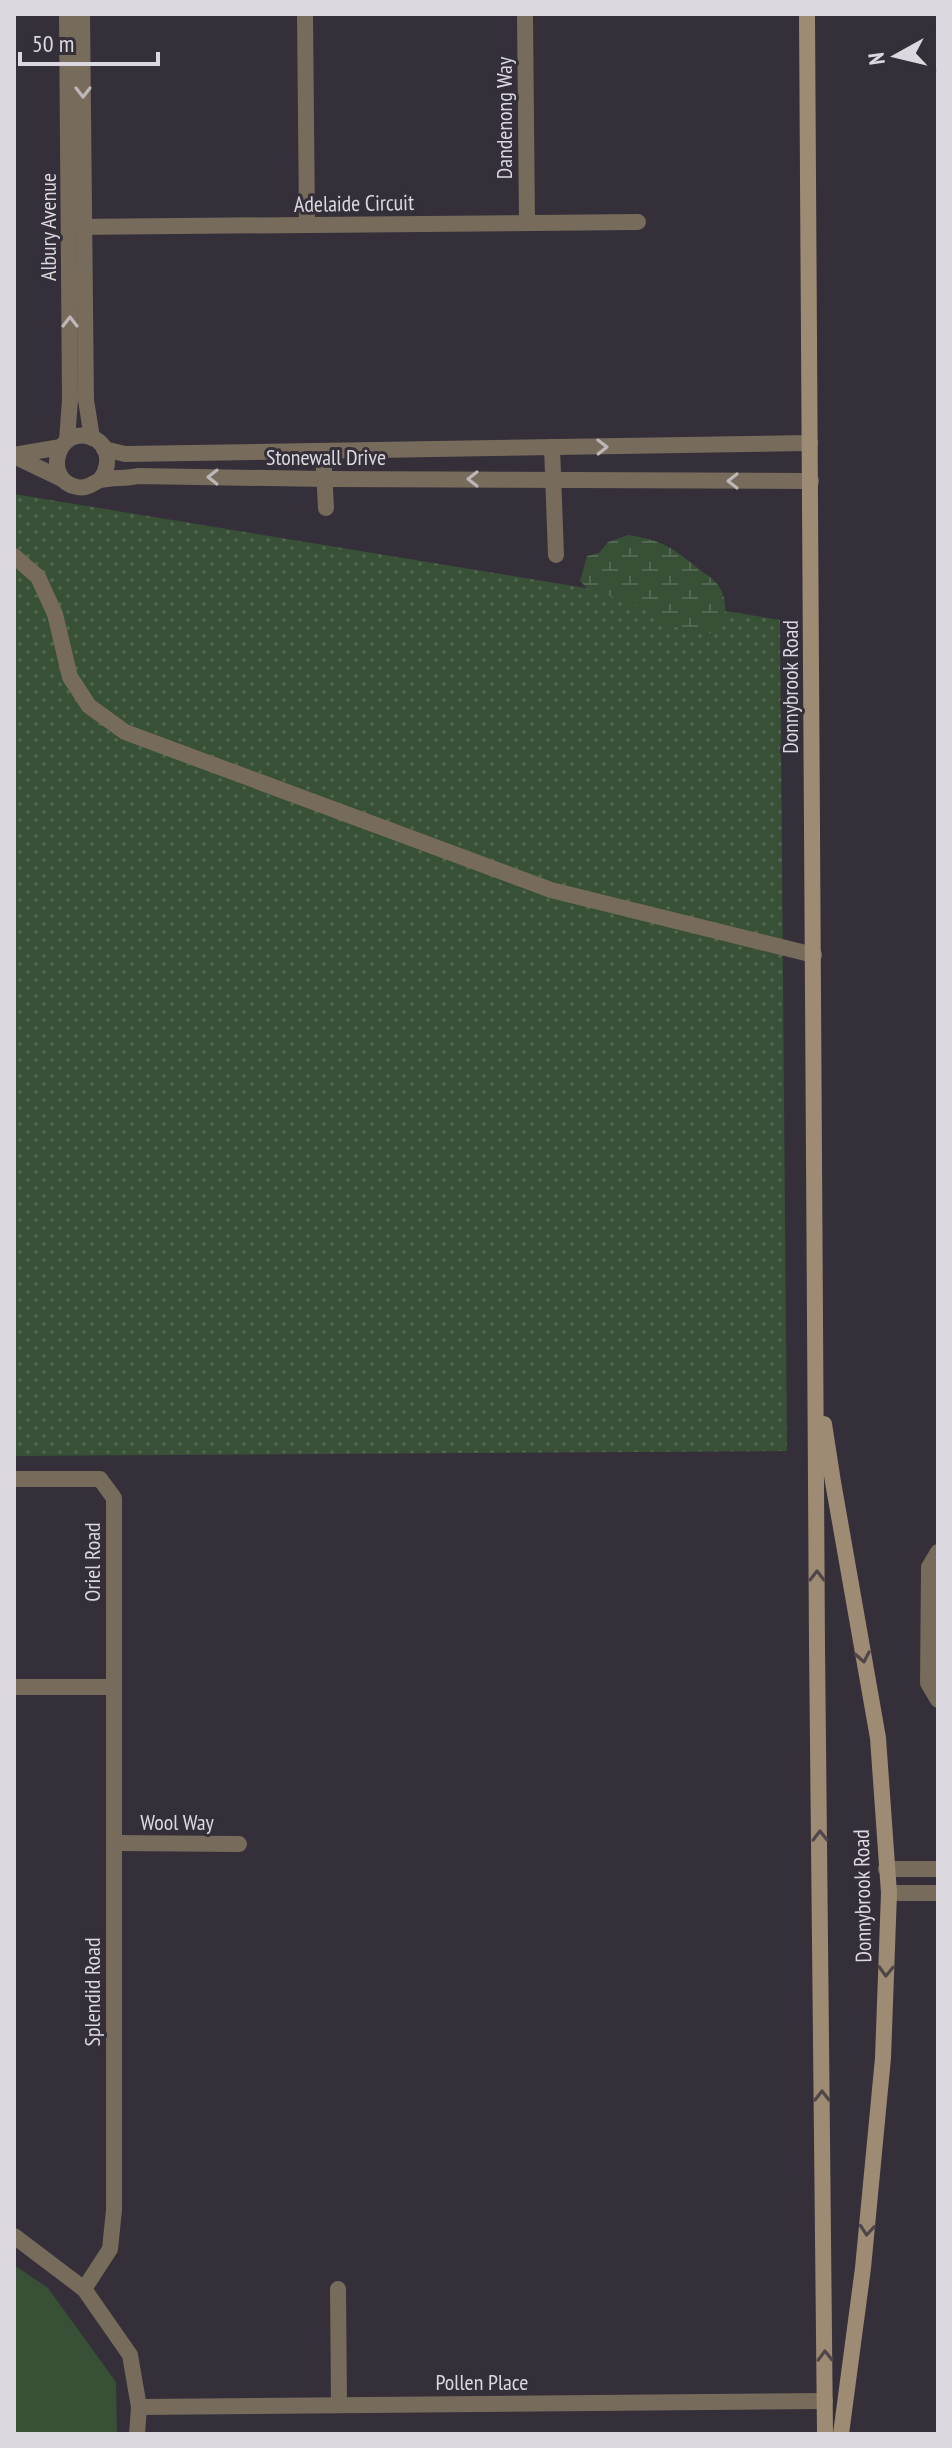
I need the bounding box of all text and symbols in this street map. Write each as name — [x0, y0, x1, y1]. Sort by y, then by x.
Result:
scale bar — [20, 16, 158, 66]
north arrow — [856, 16, 936, 96]
text: 50 m — [32, 28, 74, 59]
text: N — [862, 51, 891, 67]
street label: Dandenong Way — [490, 56, 518, 179]
one-way arrow — [74, 86, 92, 99]
street label: Albury Avenue — [34, 173, 62, 281]
street label: Adelaide Circuit — [294, 188, 414, 218]
one-way arrow — [61, 315, 79, 328]
one-way arrow — [596, 438, 609, 455]
street label: Stonewall Drive — [266, 443, 386, 471]
one-way arrow — [206, 468, 219, 486]
one-way arrow — [466, 470, 479, 488]
one-way arrow — [726, 472, 739, 489]
street label: Donnybrook Road — [776, 620, 804, 754]
street label: Oriel Road — [78, 1522, 106, 1602]
one-way arrow — [808, 1569, 826, 1582]
one-way arrow — [854, 1650, 871, 1664]
street label: Wool Way — [140, 1808, 215, 1836]
one-way arrow — [812, 1829, 829, 1842]
street label: Donnybrook Road — [847, 1829, 877, 1963]
street label: Splendid Road — [78, 1938, 106, 2046]
one-way arrow — [878, 1965, 895, 1978]
one-way arrow — [813, 2089, 831, 2102]
one-way arrow — [858, 2224, 875, 2237]
one-way arrow — [816, 2349, 833, 2362]
street label: Pollen Place — [436, 2368, 528, 2396]

